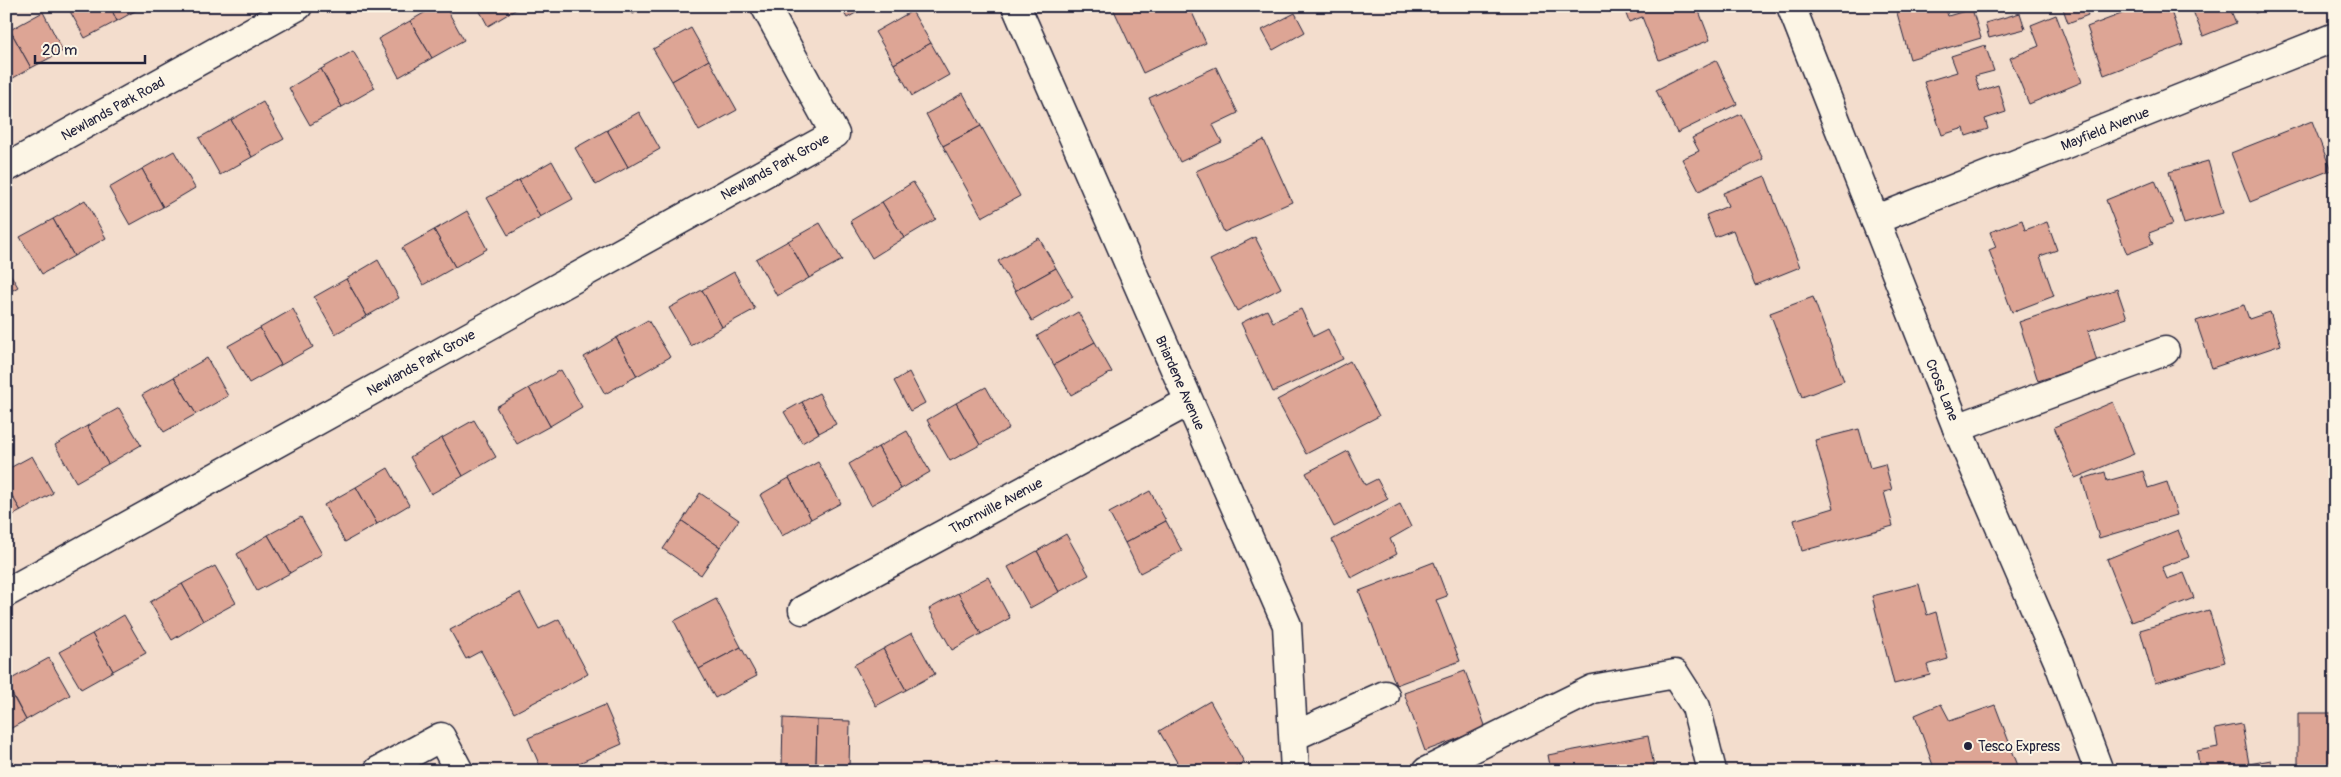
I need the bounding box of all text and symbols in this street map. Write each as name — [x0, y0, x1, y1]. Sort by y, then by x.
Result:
scale bar — [35, 32, 145, 64]
text: 20 m — [42, 41, 77, 60]
street label: Newlands Park Road — [58, 73, 168, 145]
street label: Mayfield Avenue — [2058, 103, 2152, 154]
street label: Newlands Park Grove — [718, 130, 832, 204]
street label: Newlands Park Grove — [364, 326, 478, 400]
street label: Briardene Avenue — [1152, 333, 1208, 433]
street label: Cross Lane — [1922, 357, 1962, 424]
street label: Thornville Avenue — [946, 474, 1046, 538]
place label: Tesco Express — [1978, 738, 2061, 755]
marker: Tesco Express — [1962, 740, 1974, 752]

